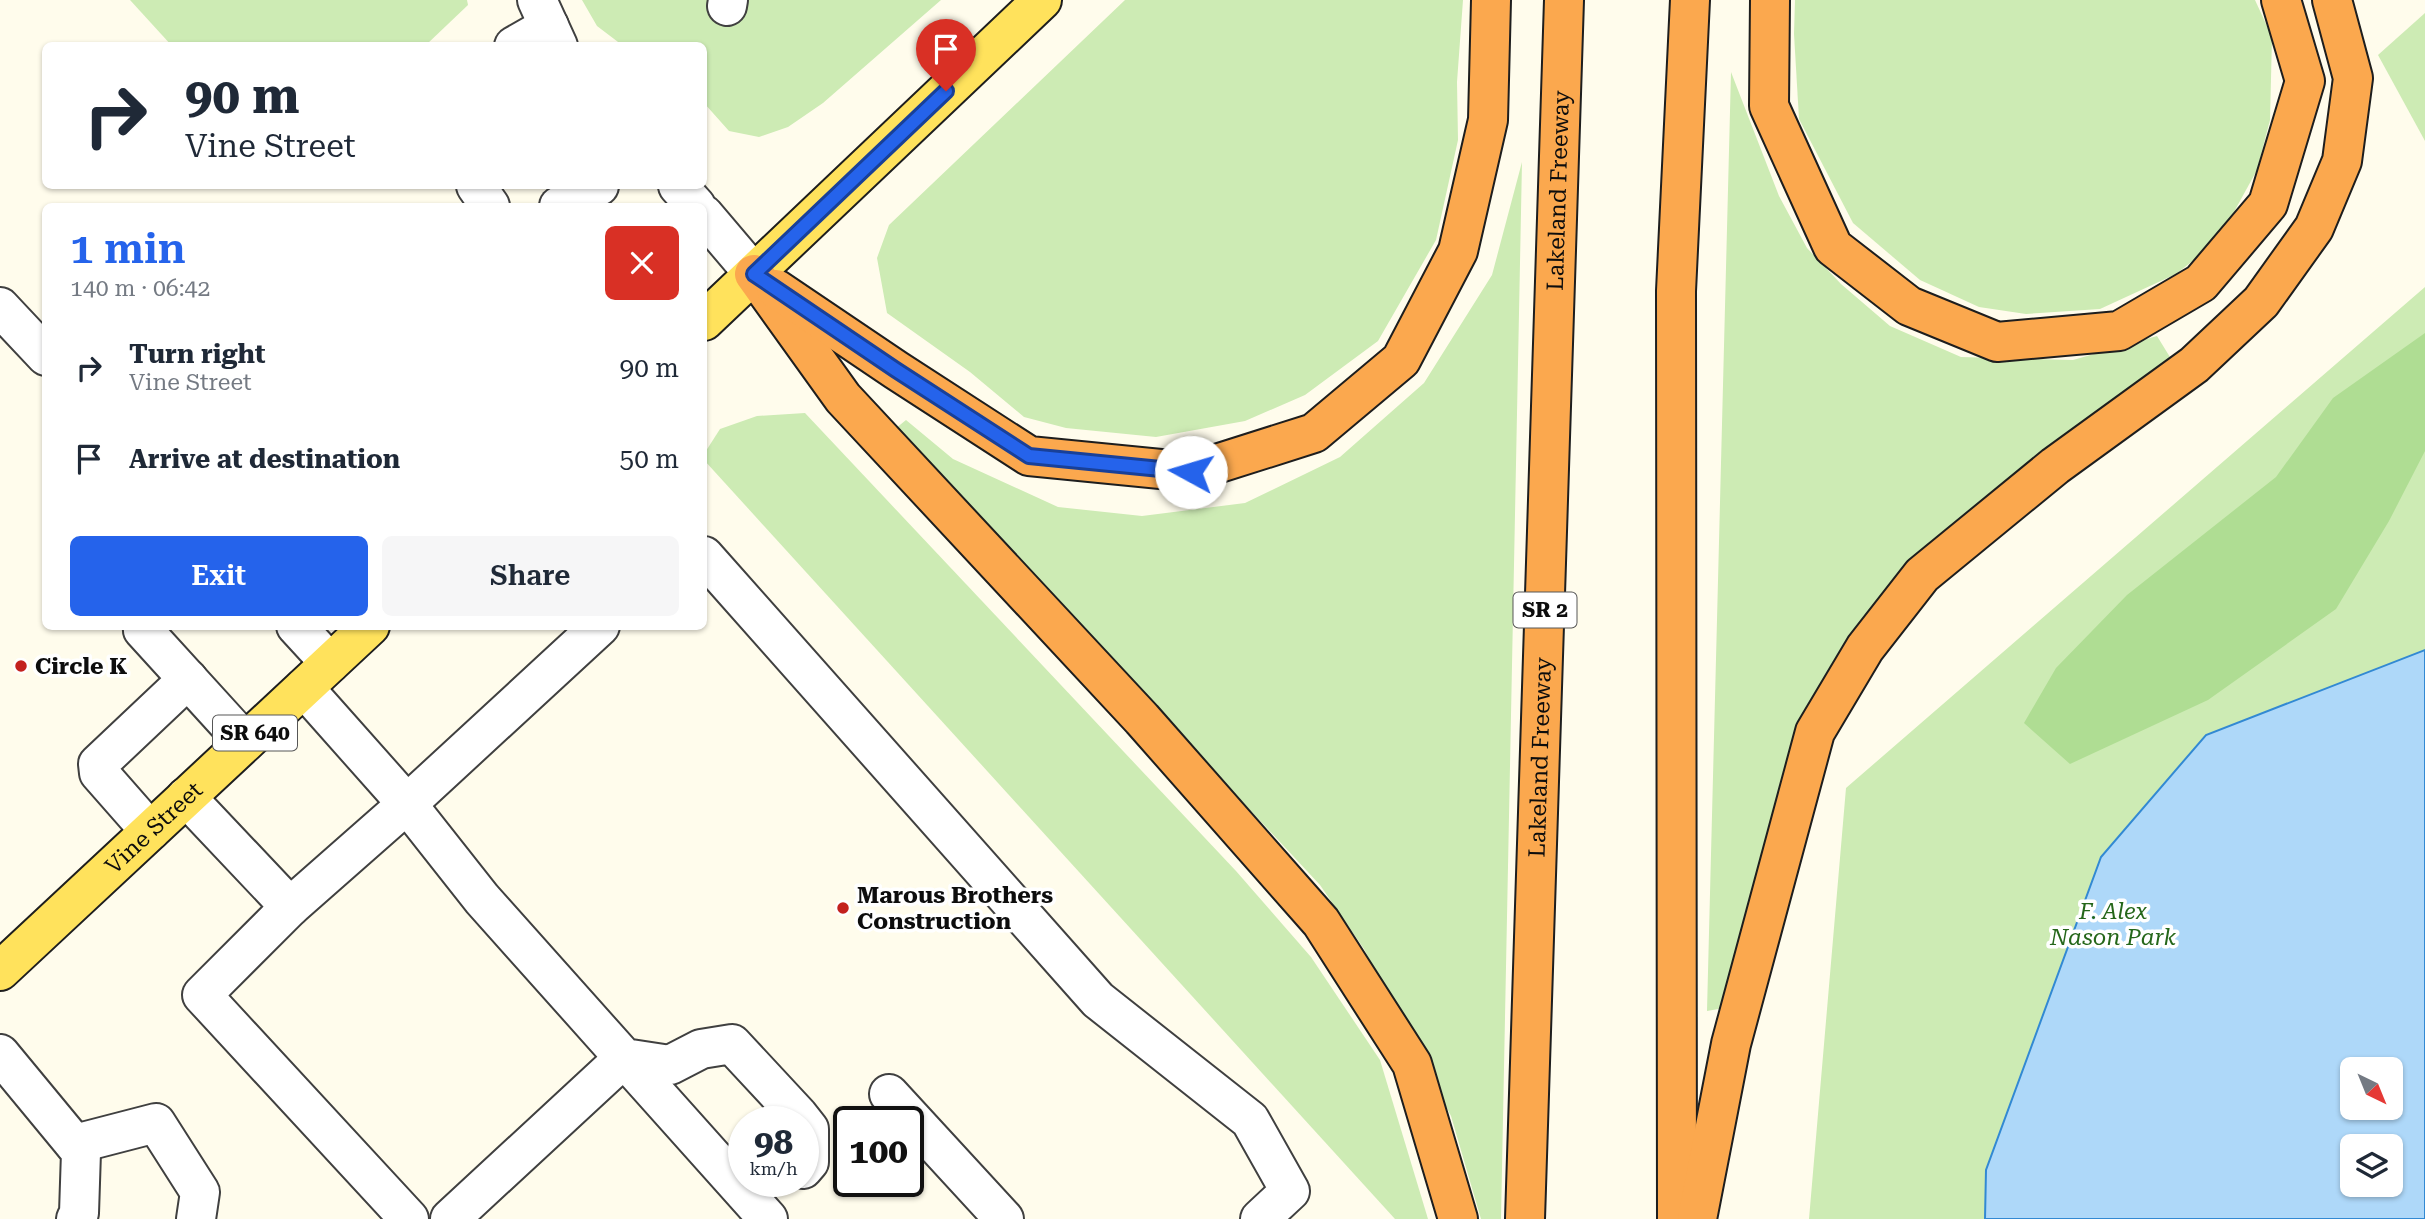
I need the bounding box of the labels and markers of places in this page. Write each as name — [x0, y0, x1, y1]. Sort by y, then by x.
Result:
pin — [916, 19, 976, 91]
place label: Circle K — [35, 653, 127, 680]
marker: Circle K — [13, 658, 29, 674]
place label: Marous Brothers Construction — [857, 882, 1053, 935]
marker: Marous Brothers Construction — [835, 900, 851, 916]

